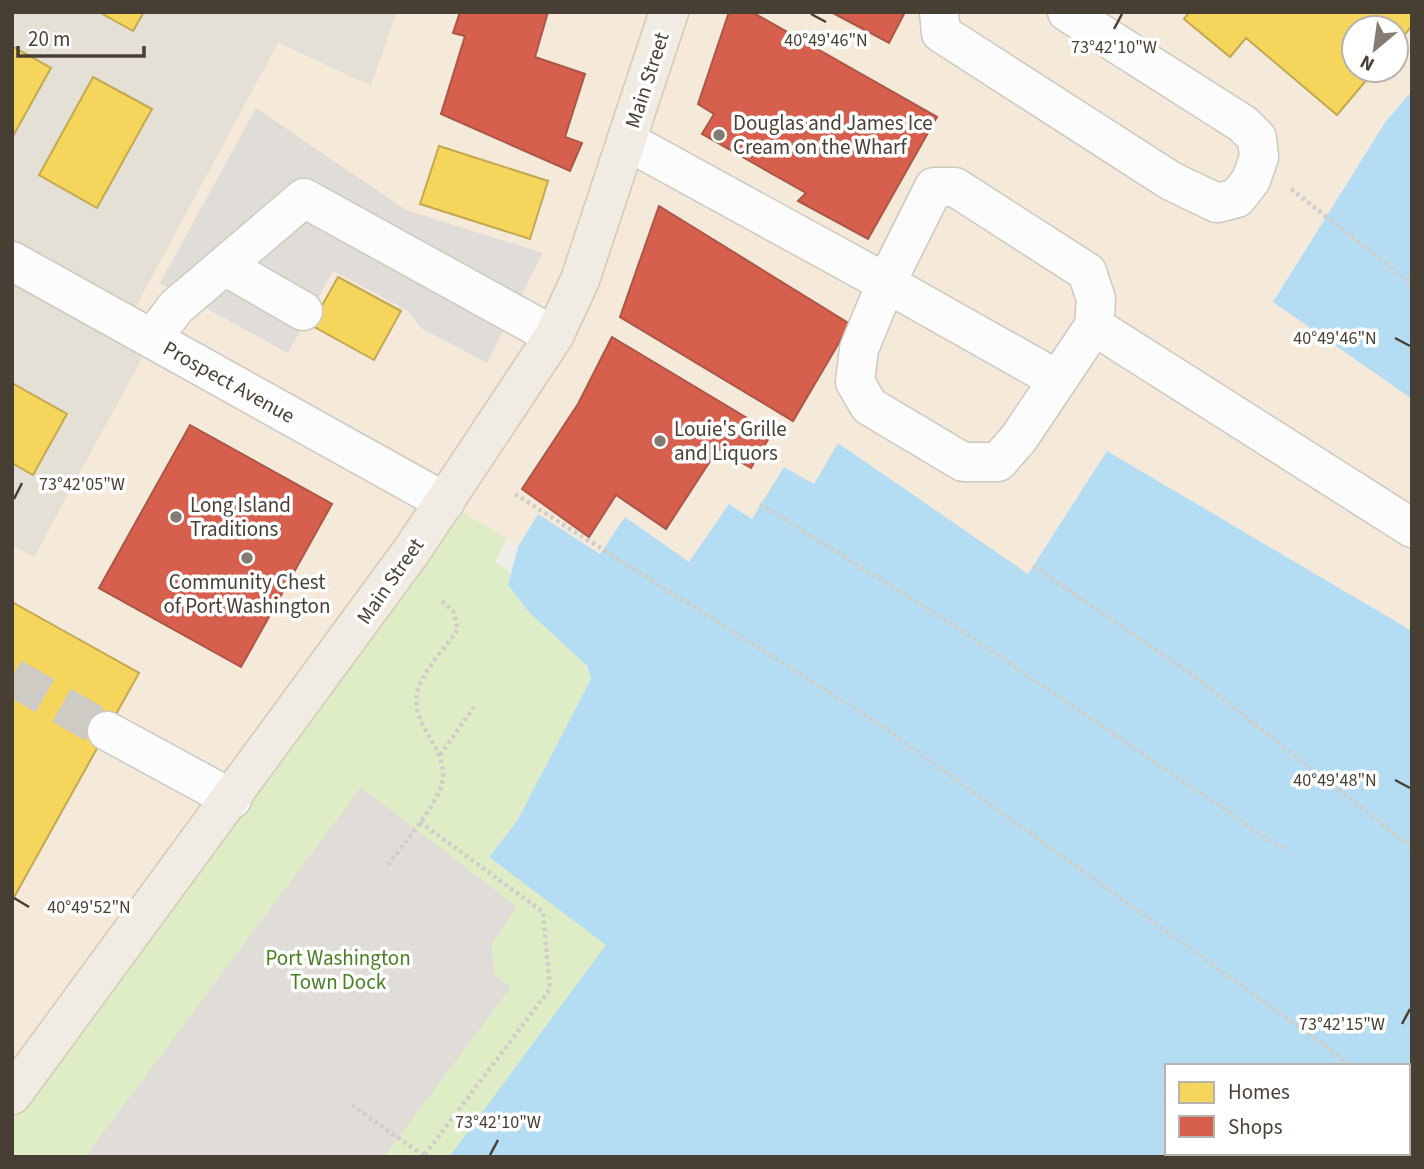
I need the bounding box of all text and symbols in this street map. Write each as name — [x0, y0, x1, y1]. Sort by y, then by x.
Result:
scale bar — [18, 14, 144, 58]
north arrow — [1340, 14, 1410, 84]
text: 20 m — [28, 24, 70, 54]
street label: Main Street — [617, 28, 677, 132]
text: 40°49'46"N — [784, 28, 868, 53]
text: 73°42'10"W — [1071, 35, 1157, 60]
text: N — [1355, 48, 1380, 77]
place label: Douglas and James Ice Cream on the Wharf — [733, 108, 933, 162]
marker: Douglas and James Ice Cream on the Wharf — [711, 127, 727, 143]
text: 40°49'46"N — [1293, 326, 1377, 351]
street label: Prospect Avenue — [158, 333, 300, 431]
place label: Louie's Grille and Liquors — [674, 414, 787, 468]
marker: Louie's Grille and Liquors — [652, 433, 668, 449]
text: 73°42'05"W — [39, 472, 125, 497]
place label: Long Island Traditions — [190, 490, 291, 544]
marker: Long Island Traditions — [168, 509, 184, 525]
street label: Main Street — [349, 532, 431, 630]
marker: Community Chest of Port Washington — [239, 550, 255, 566]
place label: Community Chest of Port Washington — [164, 567, 330, 621]
text: 40°49'48"N — [1293, 768, 1377, 793]
text: 40°49'52"N — [47, 895, 131, 920]
park label: Port Washington Town Dock — [265, 943, 411, 997]
text: 73°42'15"W — [1299, 1012, 1385, 1037]
legend — [1165, 1064, 1410, 1155]
text: Homes — [1228, 1077, 1290, 1107]
text: 73°42'10"W — [455, 1110, 541, 1135]
text: Shops — [1228, 1112, 1283, 1142]

